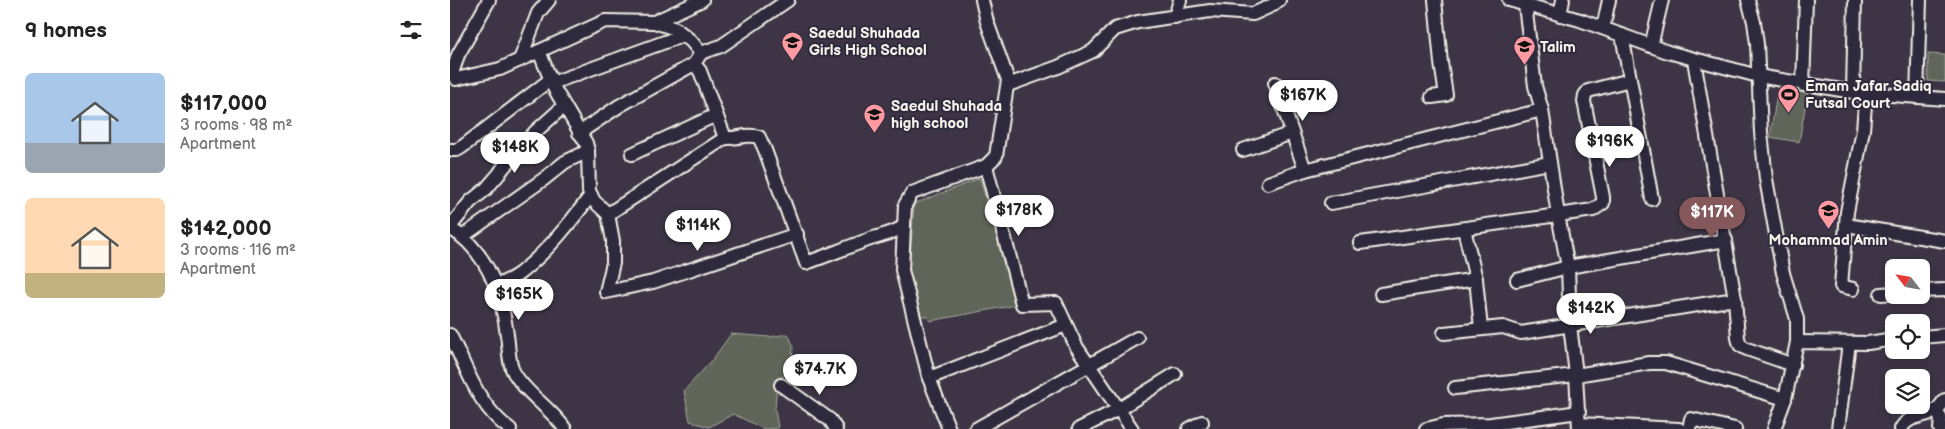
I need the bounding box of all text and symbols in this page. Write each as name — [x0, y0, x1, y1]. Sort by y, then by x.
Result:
icon: filters — [397, 16, 425, 44]
text: 9 homes — [25, 18, 107, 43]
place label: Saedul Shuhada Girls High School — [809, 24, 927, 60]
school or university icon: Saedul Shuhada Girls High School — [781, 30, 805, 61]
school or university icon: Talim — [1512, 35, 1536, 66]
place label: Talim — [1540, 38, 1576, 57]
place label: Emam Jafar Sadiq Futsal Court — [1805, 77, 1932, 113]
pin: $167K — [1268, 80, 1338, 122]
sports icon: Emam Jafar Sadiq Futsal Court — [1777, 83, 1801, 114]
text: $167K — [1280, 86, 1326, 105]
text: $117,000 — [180, 91, 267, 116]
icon: home — [65, 93, 125, 153]
place label: Saedul Shuhada high school — [891, 97, 1002, 133]
school or university icon: Saedul Shuhada high school — [863, 103, 887, 134]
text: 3 rooms · 98 m² — [180, 116, 292, 135]
pin: $196K — [1575, 126, 1645, 168]
pin: $148K — [480, 132, 550, 174]
text: $196K — [1586, 132, 1634, 151]
text: Apartment — [180, 135, 256, 154]
text: $148K — [491, 138, 539, 157]
pin: $178K — [984, 194, 1054, 237]
pin: $117K — [1677, 196, 1747, 239]
school or university icon: Mohammad Amin — [1816, 199, 1840, 230]
text: $178K — [996, 201, 1042, 220]
text: $117K — [1690, 203, 1734, 222]
pin: $114K — [663, 210, 733, 252]
text: $142,000 — [180, 216, 272, 241]
text: $114K — [676, 216, 720, 235]
icon: home — [65, 218, 125, 278]
place label: Mohammad Amin — [1768, 231, 1888, 250]
text: 3 rooms · 116 m² — [180, 241, 296, 260]
north arrow — [1885, 259, 1930, 304]
map controls — [1885, 259, 1930, 414]
text: Apartment — [180, 260, 256, 279]
pin: $165K — [484, 278, 554, 321]
text: $165K — [495, 285, 543, 304]
pin: $142K — [1556, 292, 1626, 335]
text: $142K — [1567, 299, 1615, 318]
button: locate — [1885, 314, 1930, 359]
pin: $74.7K — [779, 354, 861, 396]
text: $74.7K — [794, 360, 846, 379]
button: layers — [1885, 369, 1930, 414]

